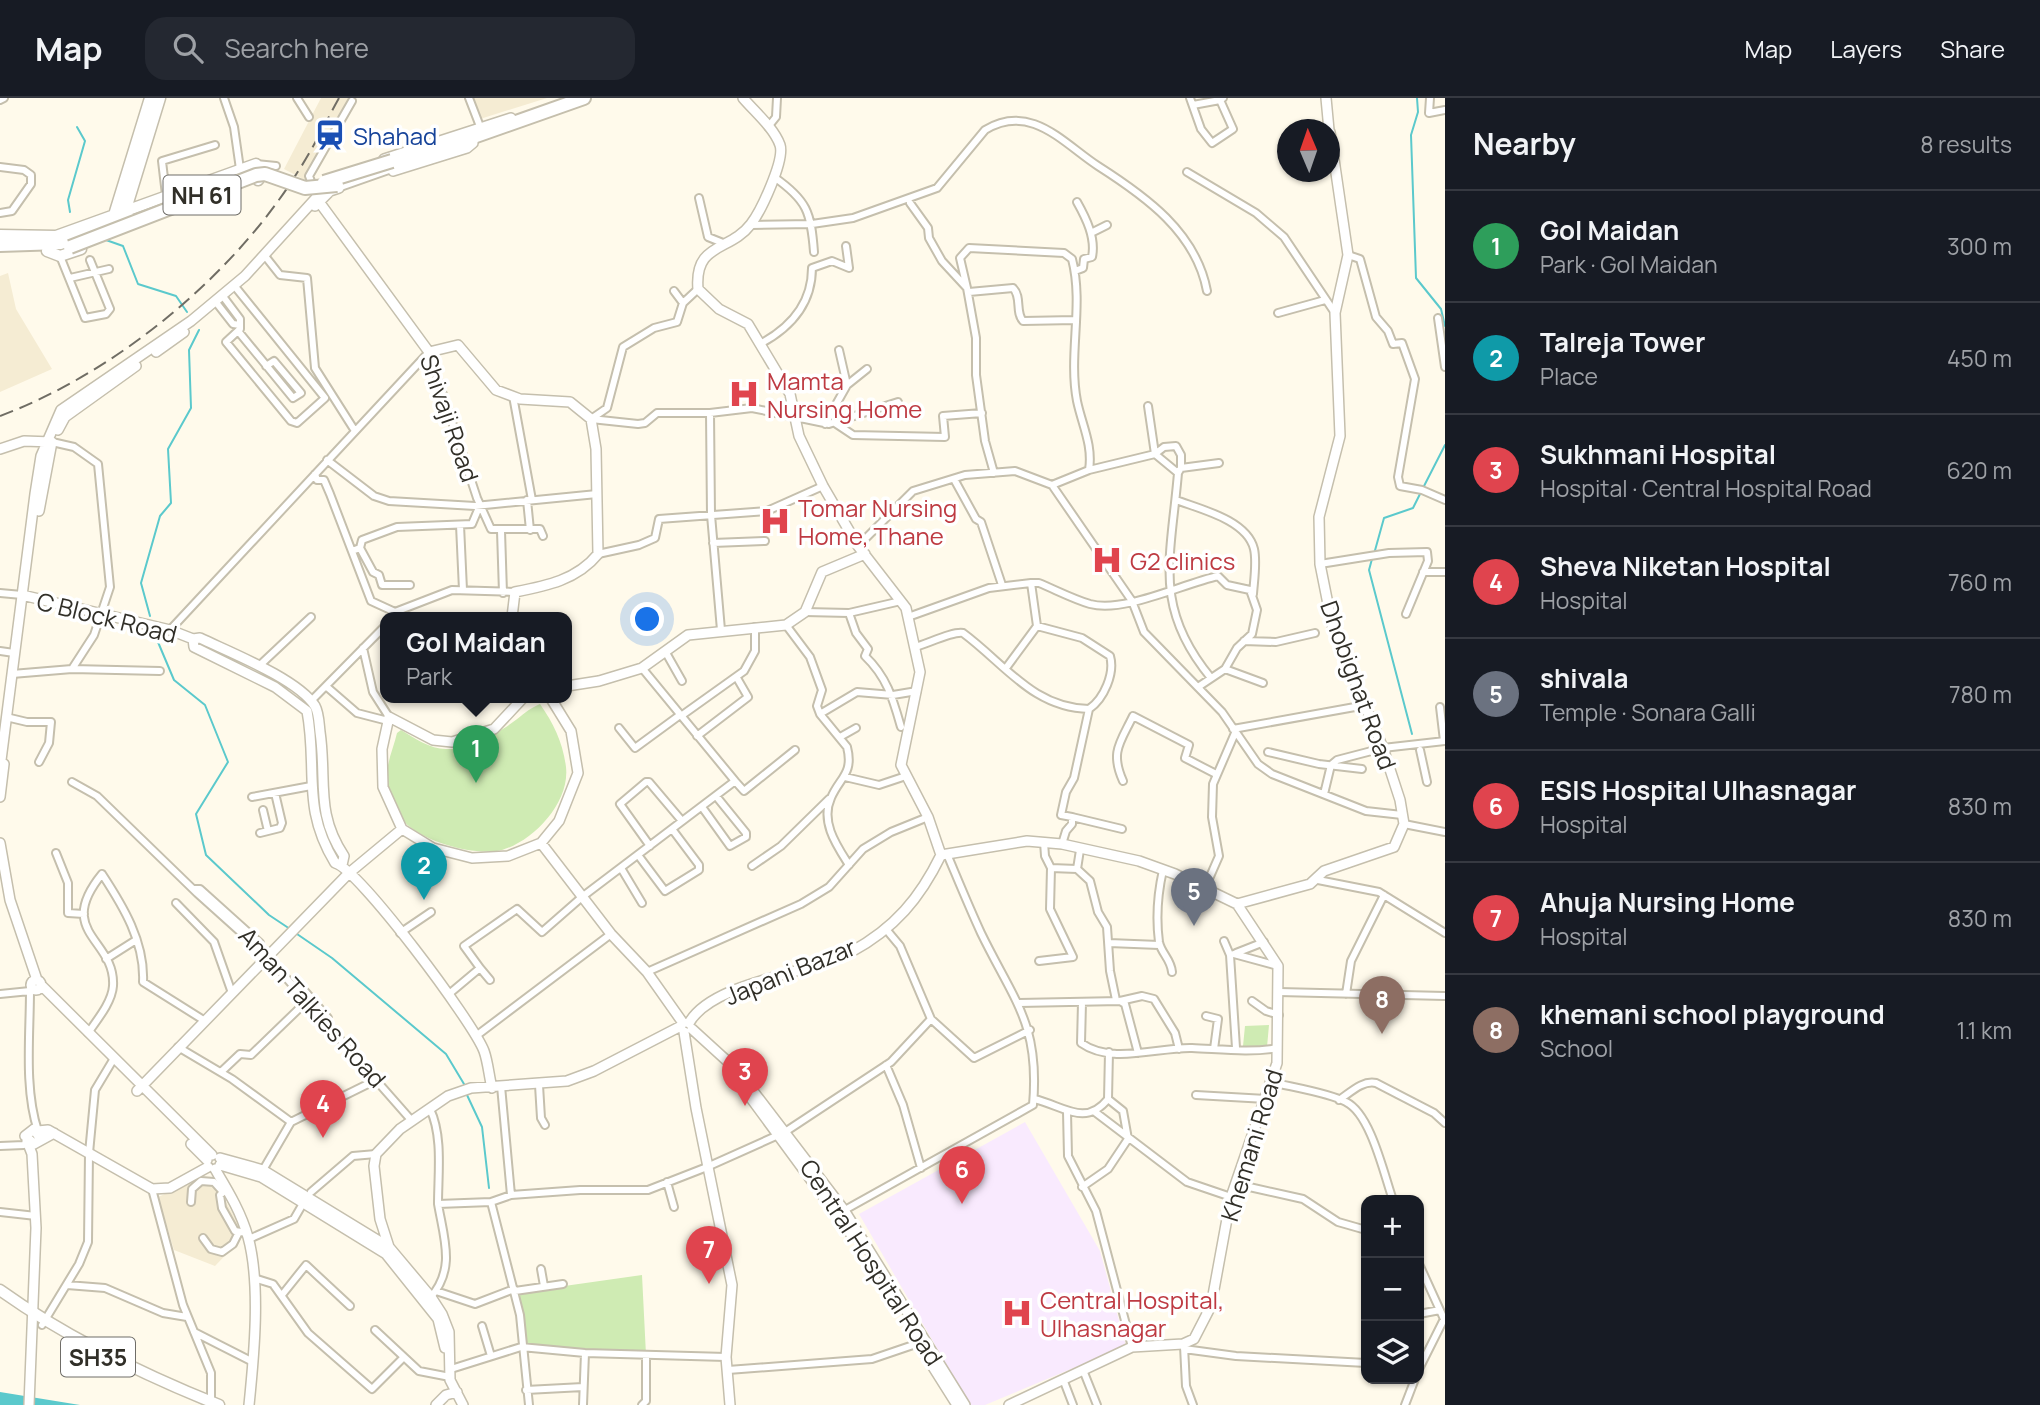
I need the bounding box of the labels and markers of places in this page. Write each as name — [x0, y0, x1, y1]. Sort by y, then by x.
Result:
station icon: Shahad — [313, 118, 347, 152]
place label: Shahad — [353, 119, 437, 152]
place label: Mamta Nursing Home — [767, 364, 922, 425]
hospital icon: Mamta Nursing Home — [727, 377, 761, 411]
place label: Tomar Nursing Home, Thane — [798, 491, 957, 552]
hospital icon: Tomar Nursing Home, Thane — [758, 504, 792, 538]
hospital icon: G2 clinics — [1090, 543, 1124, 577]
place label: G2 clinics — [1130, 544, 1235, 577]
pin: 1 — [453, 725, 499, 783]
pin: 2 — [401, 842, 447, 900]
pin: 5 — [1171, 868, 1217, 926]
pin: 8 — [1359, 976, 1405, 1034]
pin: 3 — [722, 1048, 768, 1106]
pin: 4 — [300, 1080, 346, 1138]
pin: 6 — [939, 1146, 985, 1204]
pin: 7 — [686, 1226, 732, 1284]
place label: Central Hospital, Ulhasnagar — [1040, 1283, 1224, 1344]
hospital icon: Central Hospital, Ulhasnagar — [1000, 1296, 1034, 1330]

